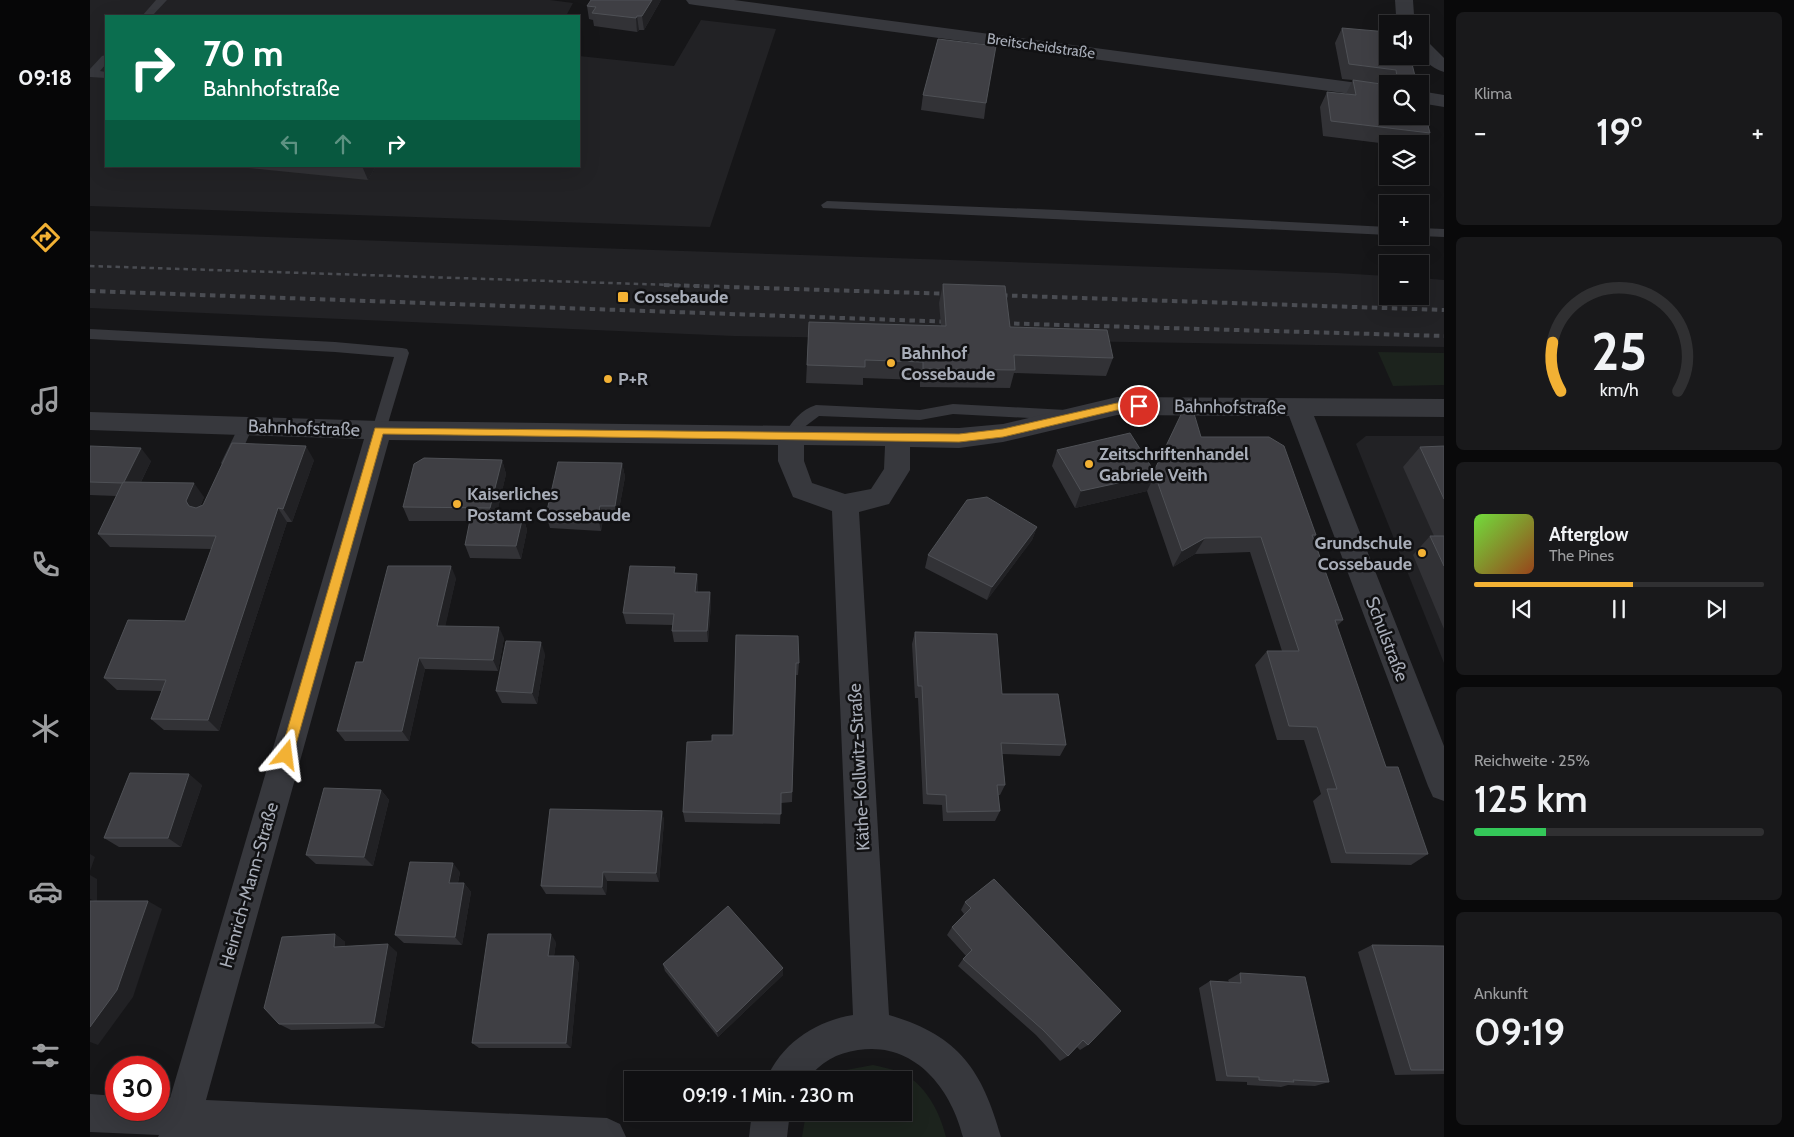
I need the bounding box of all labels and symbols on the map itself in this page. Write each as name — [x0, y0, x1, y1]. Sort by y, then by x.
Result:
street label: Breitscheidstraße — [986, 30, 1097, 63]
place label: Cossebaude — [634, 286, 728, 308]
marker: Cossebaude — [616, 290, 630, 304]
place label: Bahnhof Cossebaude — [901, 342, 995, 385]
marker: Bahnhof Cossebaude — [885, 357, 897, 369]
place label: P+R — [618, 368, 649, 390]
marker: P+R — [602, 373, 614, 385]
pin — [1118, 385, 1160, 427]
street label: Bahnhofstraße — [1174, 395, 1286, 419]
street label: Bahnhofstraße — [248, 415, 360, 441]
place label: Zeitschriftenhandel Gabriele Veith — [1099, 443, 1249, 486]
marker: Zeitschriftenhandel Gabriele Veith — [1083, 458, 1095, 470]
place label: Kaiserliches Postamt Cossebaude — [467, 483, 631, 526]
marker: Kaiserliches Postamt Cossebaude — [451, 498, 463, 510]
place label: Grundschule Cossebaude — [1315, 532, 1412, 575]
marker: Grundschule Cossebaude — [1416, 547, 1428, 559]
street label: Schulstraße — [1361, 593, 1413, 685]
street label: Käthe-Kollwitz-Straße — [844, 683, 874, 851]
position arrow — [259, 728, 311, 780]
street label: Heinrich-Mann-Straße — [215, 800, 283, 970]
speed limit sign: 30 — [105, 1056, 170, 1121]

